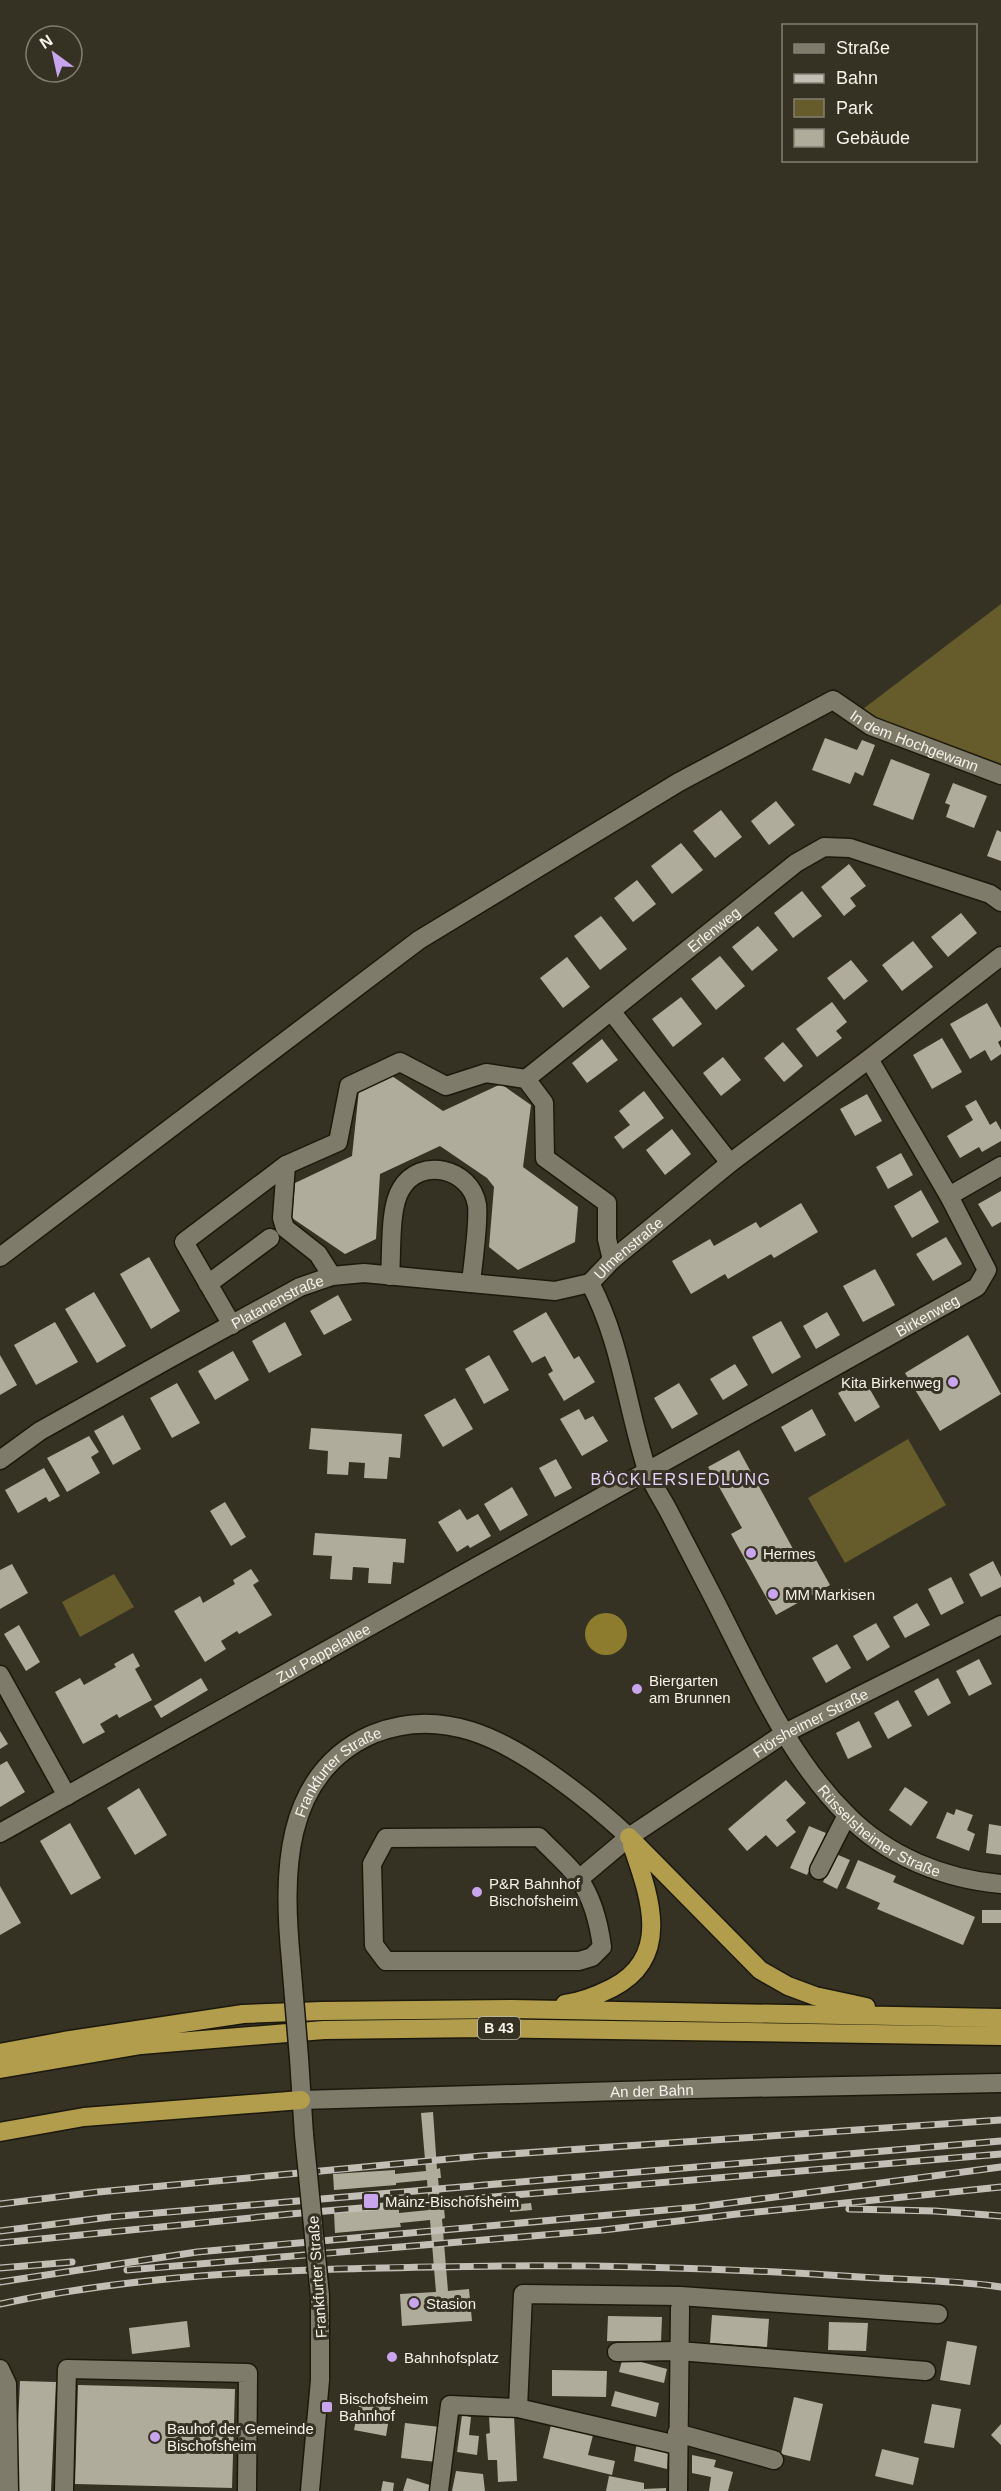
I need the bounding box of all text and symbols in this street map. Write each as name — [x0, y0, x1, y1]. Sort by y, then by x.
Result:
north arrow — [24, 24, 84, 84]
legend — [782, 24, 977, 162]
text: N — [37, 32, 56, 52]
text: Straße — [836, 38, 890, 58]
text: Bahn — [836, 68, 878, 88]
text: Park — [836, 98, 874, 118]
text: Gebäude — [836, 128, 910, 148]
street label: In dem Hochgewann — [847, 706, 981, 774]
street label: Erlenweg — [684, 903, 743, 955]
street label: Ulmenstraße — [590, 1213, 666, 1282]
street label: Platanenstraße — [228, 1271, 326, 1332]
street label: Birkenweg — [892, 1290, 962, 1339]
place label: Kita Birkenweg — [841, 1374, 941, 1391]
marker: Kita Birkenweg — [946, 1375, 960, 1389]
district label: BÖCKLERSIEDLUNG — [591, 1471, 771, 1488]
place label: Hermes — [763, 1545, 816, 1562]
marker: Hermes — [744, 1546, 758, 1560]
place label: MM Markisen — [785, 1586, 875, 1603]
marker: MM Markisen — [766, 1587, 780, 1601]
street label: Zur Pappelallee — [273, 1619, 373, 1686]
place label: Biergarten am Brunnen — [649, 1672, 731, 1706]
marker: Biergarten am Brunnen — [630, 1682, 644, 1696]
street label: Flörsheimer Straße — [749, 1685, 871, 1761]
street label: Frankfurter Straße — [291, 1723, 383, 1819]
street label: Rüsselsheimer Straße — [815, 1781, 943, 1880]
place label: P&R Bahnhof Bischofsheim — [489, 1875, 581, 1909]
marker: P&R Bahnhof Bischofsheim — [470, 1885, 484, 1899]
road number: B 43 — [478, 2017, 520, 2039]
street label: An der Bahn — [610, 2080, 694, 2100]
marker: Mainz-Bischofsheim — [362, 2192, 380, 2210]
place label: Mainz-Bischofsheim — [385, 2193, 519, 2210]
street label: Frankfurter Straße — [304, 2215, 330, 2339]
place label: Stasion — [426, 2295, 476, 2312]
marker: Stasion — [407, 2296, 421, 2310]
place label: Bahnhofsplatz — [404, 2349, 499, 2366]
marker: Bahnhofsplatz — [385, 2350, 399, 2364]
place label: Bischofsheim Bahnhof — [339, 2390, 428, 2424]
marker: Bischofsheim Bahnhof — [320, 2400, 334, 2414]
place label: Bauhof der Gemeinde Bischofsheim — [167, 2420, 314, 2454]
marker: Bauhof der Gemeinde Bischofsheim — [148, 2430, 162, 2444]

